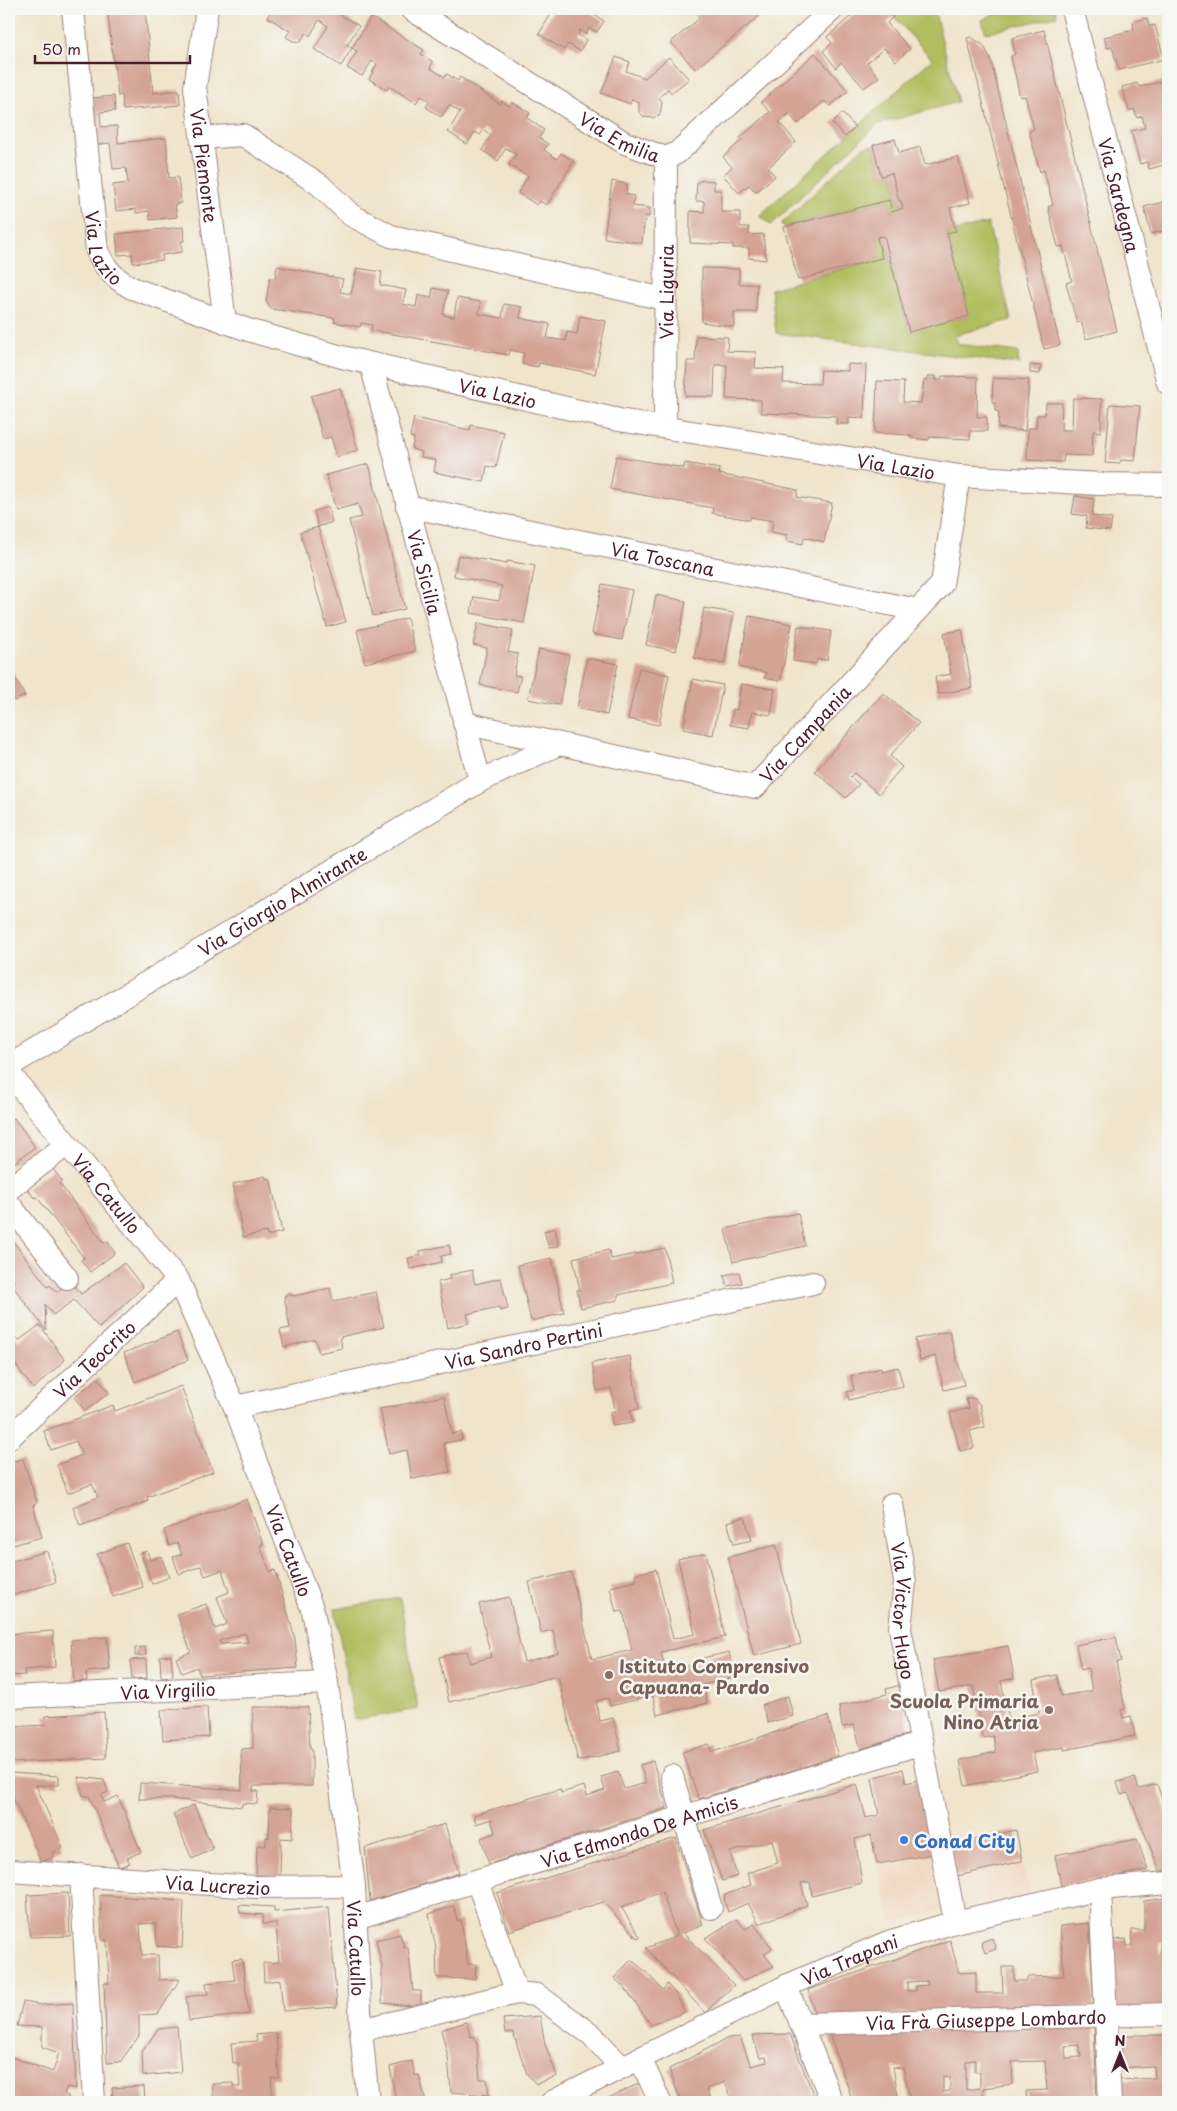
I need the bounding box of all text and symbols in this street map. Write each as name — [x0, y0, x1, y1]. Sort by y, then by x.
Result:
scale bar — [35, 32, 190, 64]
text: 50 m — [42, 37, 81, 60]
street label: Via Emilia — [574, 104, 664, 168]
street label: Via Piemonte — [184, 107, 226, 224]
street label: Via Sardegna — [1092, 135, 1148, 256]
street label: Via Lazio — [80, 209, 129, 291]
street label: Via Liguria — [652, 244, 679, 340]
street label: Via Lazio — [456, 370, 539, 414]
street label: Via Lazio — [855, 446, 937, 485]
street label: Via Sicilia — [401, 526, 449, 618]
street label: Via Toscana — [608, 534, 718, 582]
street label: Via Campania — [752, 678, 857, 788]
street label: Via Giorgio Almirante — [192, 839, 372, 962]
street label: Via Catullo — [66, 1147, 148, 1239]
street label: Via Teocrito — [46, 1313, 141, 1404]
street label: Via Sandro Pertini — [442, 1315, 605, 1375]
street label: Via Catullo — [260, 1501, 320, 1600]
street label: Via Victor Hugo — [885, 1540, 923, 1682]
place label: Istituto Comprensivo Capuana- Pardo — [619, 1652, 809, 1700]
marker: Istituto Comprensivo Capuana- Pardo — [603, 1669, 615, 1681]
street label: Via Virgilio — [120, 1674, 216, 1706]
place label: Scuola Primaria Nino Atria — [890, 1687, 1039, 1735]
marker: Scuola Primaria Nino Atria — [1043, 1704, 1055, 1716]
street label: Via Edmondo De Amicis — [537, 1787, 741, 1874]
place label: Conad City — [914, 1827, 1016, 1854]
marker: Conad City — [898, 1834, 910, 1846]
street label: Via Lucrezio — [164, 1868, 270, 1901]
street label: Via Catullo — [341, 1899, 373, 1997]
street label: Via Trapani — [796, 1926, 901, 1992]
street label: Via Frà Giuseppe Lombardo — [865, 2002, 1107, 2036]
north arrow — [1094, 2028, 1144, 2078]
text: N — [1114, 2030, 1126, 2051]

